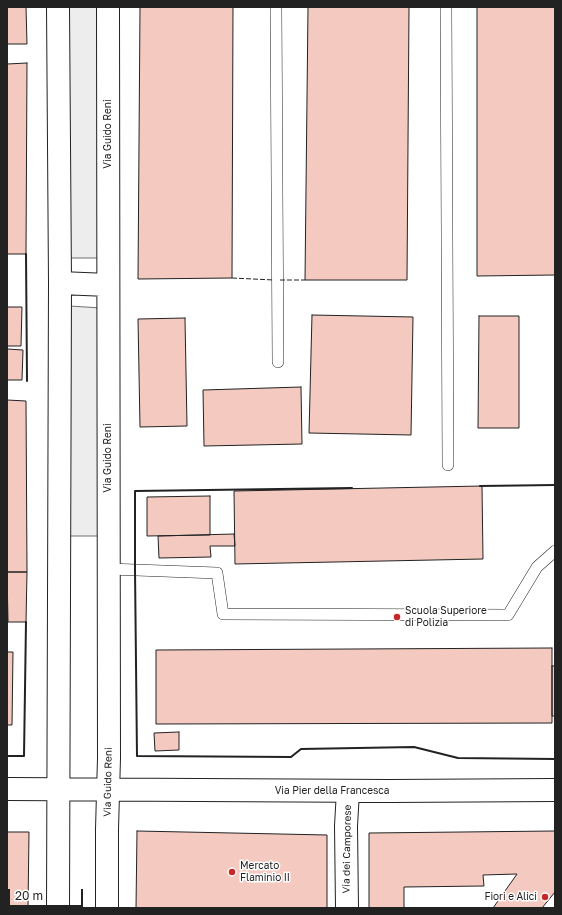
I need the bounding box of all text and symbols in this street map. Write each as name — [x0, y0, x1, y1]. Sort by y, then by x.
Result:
street label: Via Guido Reni — [102, 99, 114, 169]
street label: Via Guido Reni — [102, 423, 114, 493]
place label: Scuola Superiore di Polizia — [405, 605, 487, 628]
marker: Scuola Superiore di Polizia — [392, 612, 402, 622]
street label: Via Guido Reni — [101, 747, 115, 817]
street label: Via Pier della Francesca — [275, 785, 389, 797]
street label: Via dei Camporese — [340, 804, 354, 894]
place label: Mercato Flaminio II — [240, 860, 290, 884]
marker: Mercato Flaminio II — [227, 867, 237, 877]
scale bar — [10, 881, 85, 907]
text: 20 m — [15, 888, 43, 903]
place label: Fiori e Alici — [484, 891, 537, 903]
marker: Fiori e Alici — [540, 892, 550, 902]

